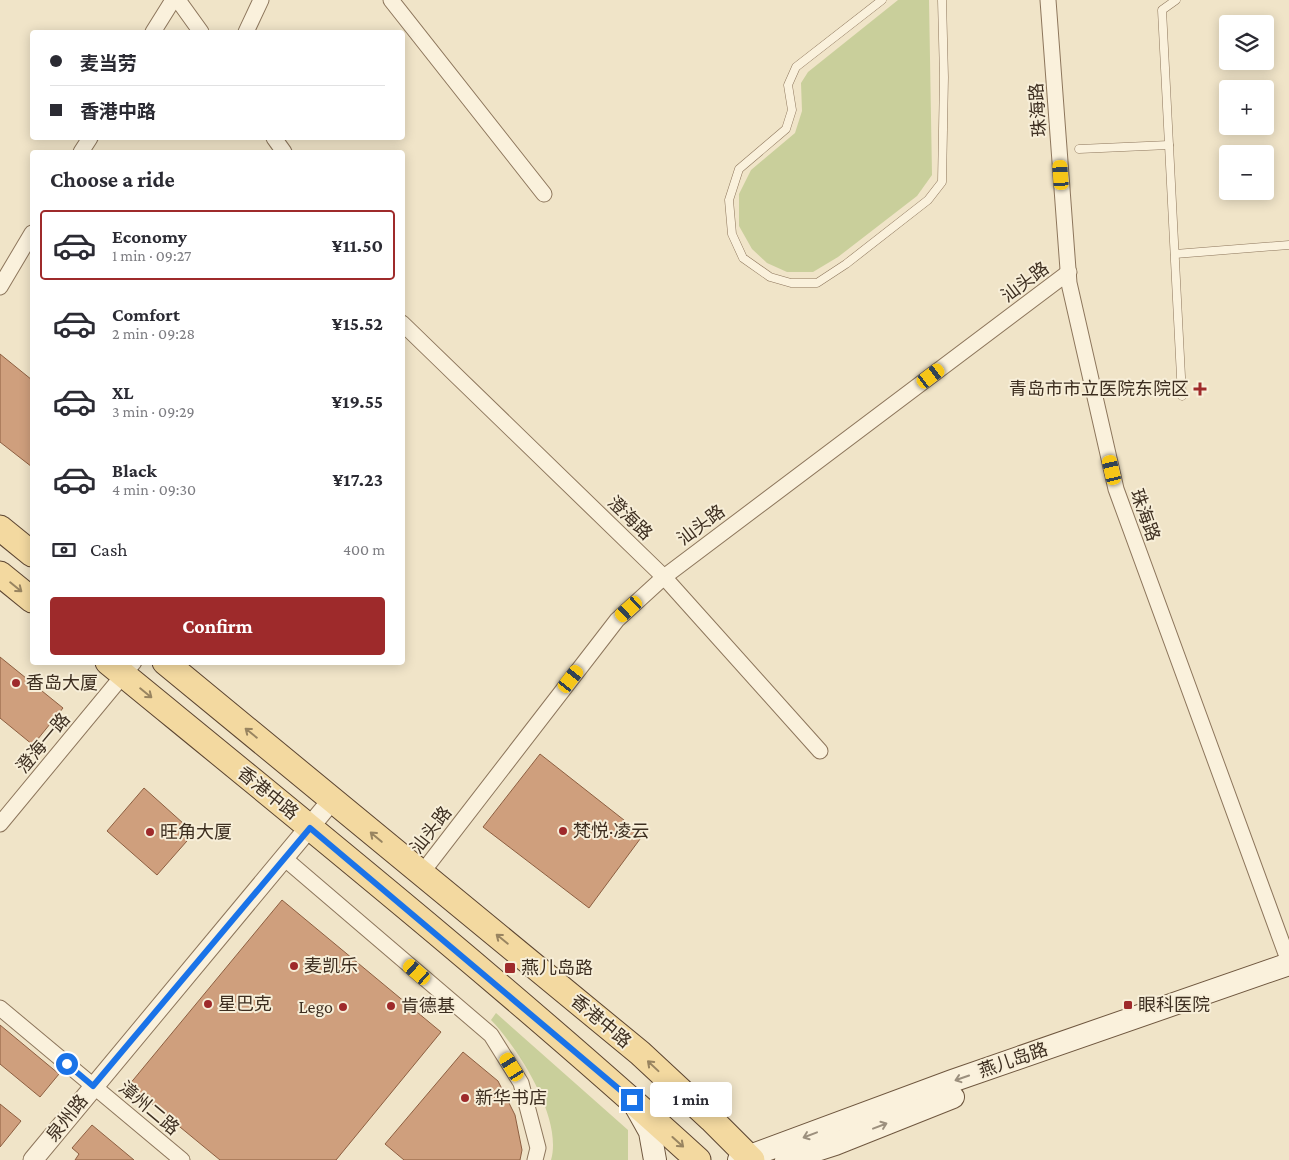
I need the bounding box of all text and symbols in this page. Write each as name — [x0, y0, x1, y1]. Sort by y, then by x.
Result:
map controls — [1219, 15, 1274, 200]
button: layers — [1219, 15, 1274, 70]
text: 麦当劳 — [80, 53, 137, 74]
button: + — [1219, 80, 1274, 135]
street label: 珠海路 — [1026, 82, 1050, 138]
text: 香港中路 — [80, 101, 156, 122]
button: − — [1219, 145, 1274, 200]
car — [1052, 160, 1069, 190]
text: Choose a ride — [50, 167, 175, 192]
icon: car — [52, 223, 97, 268]
text: Economy — [112, 226, 187, 247]
text: ¥11.50 — [332, 235, 383, 256]
text: 1 min · 09:27 — [112, 247, 191, 264]
street label: 汕头路 — [997, 258, 1053, 306]
icon: car — [52, 301, 97, 346]
text: Comfort — [112, 304, 180, 325]
text: ¥15.52 — [332, 313, 383, 334]
text: 2 min · 09:28 — [112, 325, 195, 342]
car — [914, 361, 947, 391]
icon: car — [52, 379, 97, 424]
place label: 青岛市市立医院东院区 — [1009, 379, 1189, 399]
text: XL — [112, 382, 134, 403]
marker: 青岛市市立医院东院区 — [1193, 382, 1207, 396]
text: ¥19.55 — [331, 391, 383, 412]
text: 3 min · 09:29 — [112, 403, 195, 420]
car — [1101, 454, 1122, 486]
icon: car — [52, 457, 97, 502]
text: Black — [112, 460, 157, 481]
text: ¥17.23 — [333, 469, 383, 490]
text: 4 min · 09:30 — [112, 481, 196, 498]
street label: 珠海路 — [1126, 486, 1164, 544]
street label: 澄海路 — [604, 492, 656, 544]
street label: 汕头路 — [673, 501, 729, 549]
icon: cash — [50, 536, 78, 564]
text: Cash — [90, 539, 128, 560]
text: 400 m — [343, 541, 385, 558]
one-way arrow — [9, 582, 22, 593]
car — [612, 593, 645, 625]
button: Confirm — [50, 597, 385, 655]
car — [555, 663, 586, 695]
place label: 香岛大厦 — [26, 673, 98, 693]
marker: 香岛大厦 — [10, 677, 22, 689]
one-way arrow — [139, 688, 152, 699]
street label: 澄海一路 — [12, 709, 74, 777]
one-way arrow — [244, 728, 257, 739]
street label: 香港中路 — [234, 763, 302, 823]
street label: 汕头路 — [406, 803, 456, 857]
place label: 梵悦·凌云 — [573, 821, 649, 841]
place label: 旺角大厦 — [160, 822, 232, 842]
marker: 梵悦·凌云 — [557, 825, 569, 837]
marker: 旺角大厦 — [144, 826, 156, 838]
one-way arrow — [370, 831, 383, 842]
one-way arrow — [496, 934, 509, 945]
place label: 麦凯乐 — [304, 956, 358, 976]
car — [400, 956, 433, 988]
place label: 燕儿岛路 — [521, 958, 593, 978]
marker: 麦凯乐 — [288, 960, 300, 972]
marker: 燕儿岛路 — [503, 961, 517, 975]
street label: 香港中路 — [567, 990, 635, 1052]
place label: 星巴克 — [218, 994, 272, 1014]
place label: 眼科医院 — [1138, 995, 1210, 1015]
place label: 肯德基 — [401, 996, 455, 1016]
place label: Lego — [299, 997, 333, 1017]
marker: 星巴克 — [202, 998, 214, 1010]
marker: 眼科医院 — [1122, 999, 1134, 1011]
marker: 肯德基 — [385, 1000, 397, 1012]
marker: Lego — [337, 1001, 349, 1013]
street label: 燕儿岛路 — [976, 1039, 1050, 1081]
car — [497, 1050, 526, 1084]
route start — [56, 1053, 78, 1075]
one-way arrow — [647, 1060, 660, 1072]
one-way arrow — [955, 1074, 970, 1083]
street label: 漳州二路 — [115, 1077, 183, 1139]
callout: 1 min — [650, 1082, 732, 1118]
place label: 新华书店 — [475, 1088, 547, 1108]
route end — [621, 1089, 643, 1111]
street label: 泉州路 — [42, 1091, 92, 1145]
text: 1 min — [673, 1091, 709, 1108]
marker: 新华书店 — [459, 1092, 471, 1104]
one-way arrow — [872, 1121, 887, 1130]
one-way arrow — [803, 1131, 818, 1140]
one-way arrow — [672, 1136, 685, 1147]

